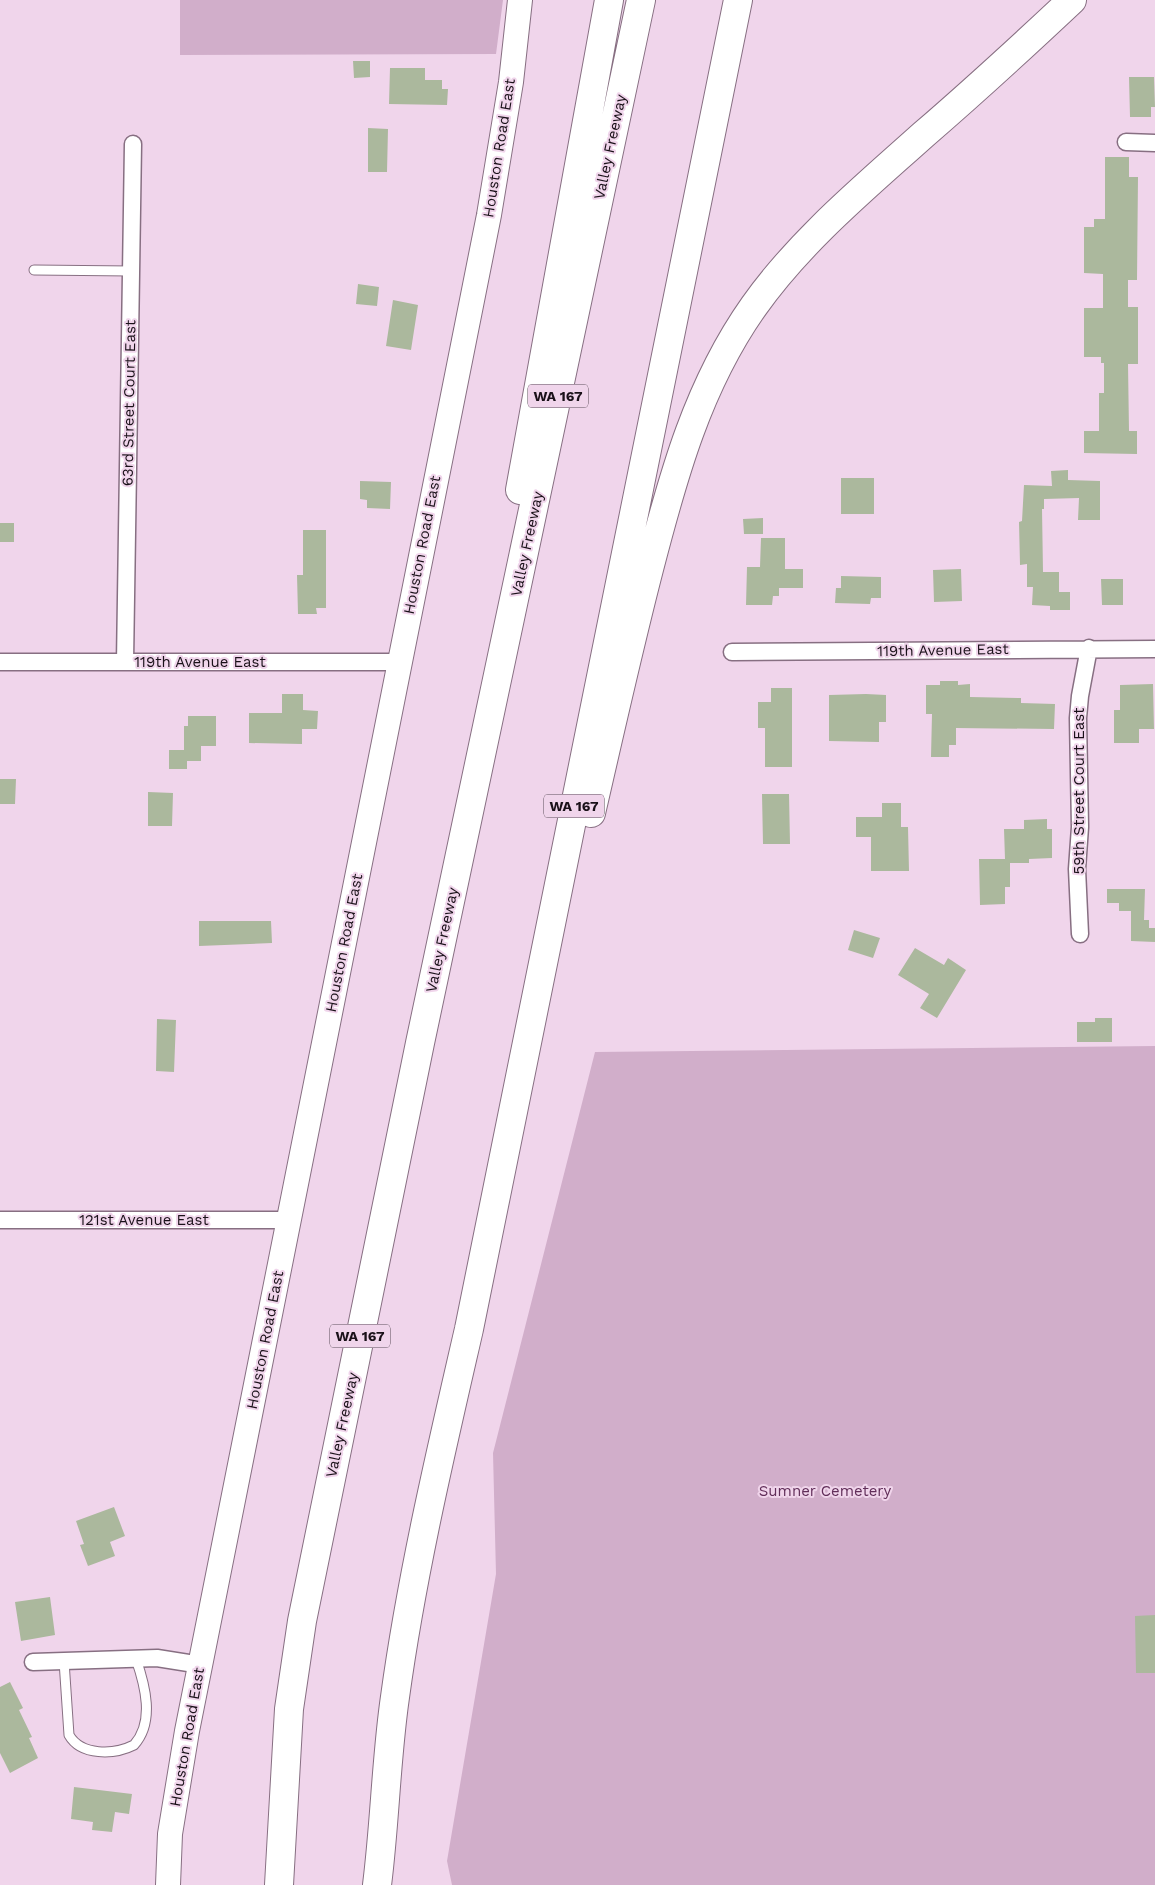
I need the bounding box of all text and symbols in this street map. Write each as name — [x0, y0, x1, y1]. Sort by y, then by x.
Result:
street label: Houston Road East — [479, 76, 519, 219]
street label: Valley Freeway — [590, 93, 630, 201]
street label: 63rd Street Court East — [119, 319, 139, 486]
road number: WA 167 — [528, 384, 588, 408]
street label: Houston Road East — [400, 474, 444, 616]
street label: Valley Freeway — [507, 490, 547, 598]
street label: 119th Avenue East — [877, 640, 1010, 660]
street label: 119th Avenue East — [134, 653, 266, 671]
street label: 59th Street Court East — [1070, 707, 1088, 874]
road number: WA 167 — [544, 794, 604, 818]
street label: Houston Road East — [322, 872, 366, 1014]
street label: Valley Freeway — [422, 886, 462, 994]
street label: 121st Avenue East — [79, 1211, 209, 1229]
street label: Houston Road East — [243, 1269, 287, 1411]
road number: WA 167 — [330, 1324, 390, 1348]
street label: Valley Freeway — [322, 1371, 362, 1479]
park label: Sumner Cemetery — [759, 1482, 891, 1500]
street label: Houston Road East — [166, 1665, 208, 1808]

